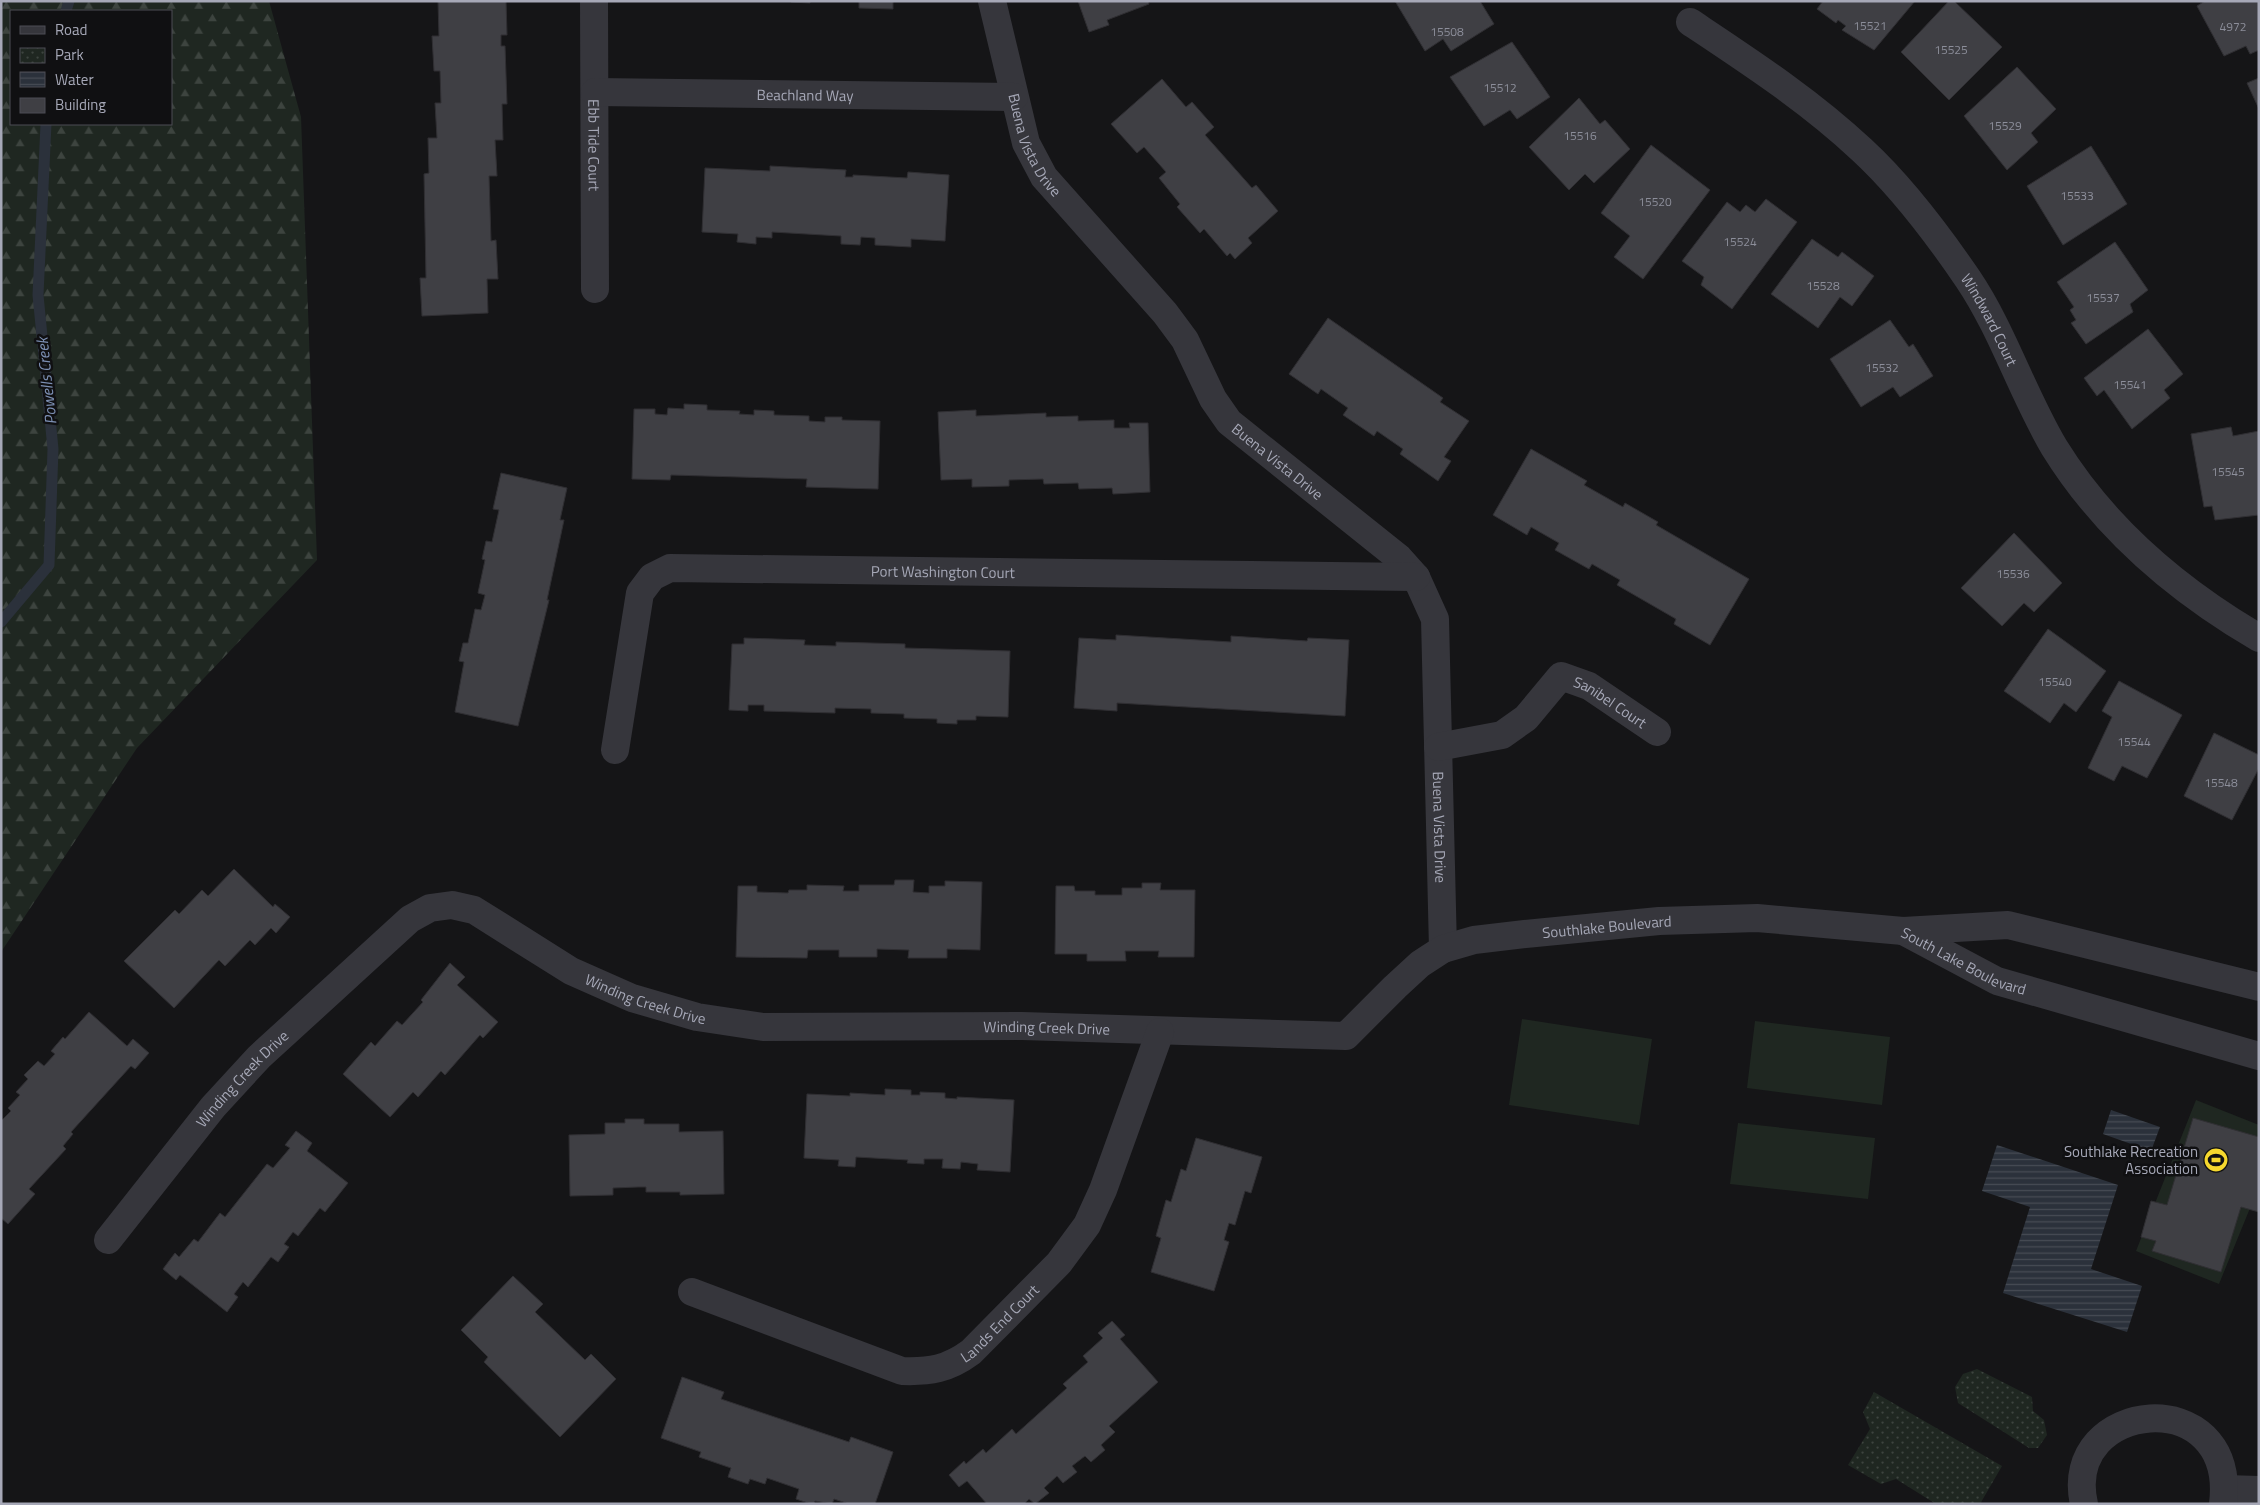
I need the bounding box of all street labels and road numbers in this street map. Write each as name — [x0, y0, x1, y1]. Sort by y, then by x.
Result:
street label: Beachland Way — [756, 82, 854, 107]
street label: Buena Vista Drive — [1003, 91, 1067, 201]
street label: Ebb Tide Court — [583, 99, 606, 192]
street label: Windward Court — [1956, 268, 2024, 370]
street label: Buena Vista Drive — [1227, 417, 1329, 505]
street label: Port Washington Court — [871, 559, 1016, 584]
street label: Sanibel Court — [1570, 670, 1652, 734]
street label: Buena Vista Drive — [1427, 771, 1453, 883]
street label: Southlake Boulevard — [1541, 909, 1672, 944]
street label: South Lake Boulevard — [1897, 921, 2029, 1000]
street label: Winding Creek Drive — [581, 967, 707, 1030]
street label: Winding Creek Drive — [983, 1014, 1110, 1040]
street label: Winding Creek Drive — [190, 1024, 293, 1132]
street label: Lands End Court — [955, 1278, 1044, 1368]

